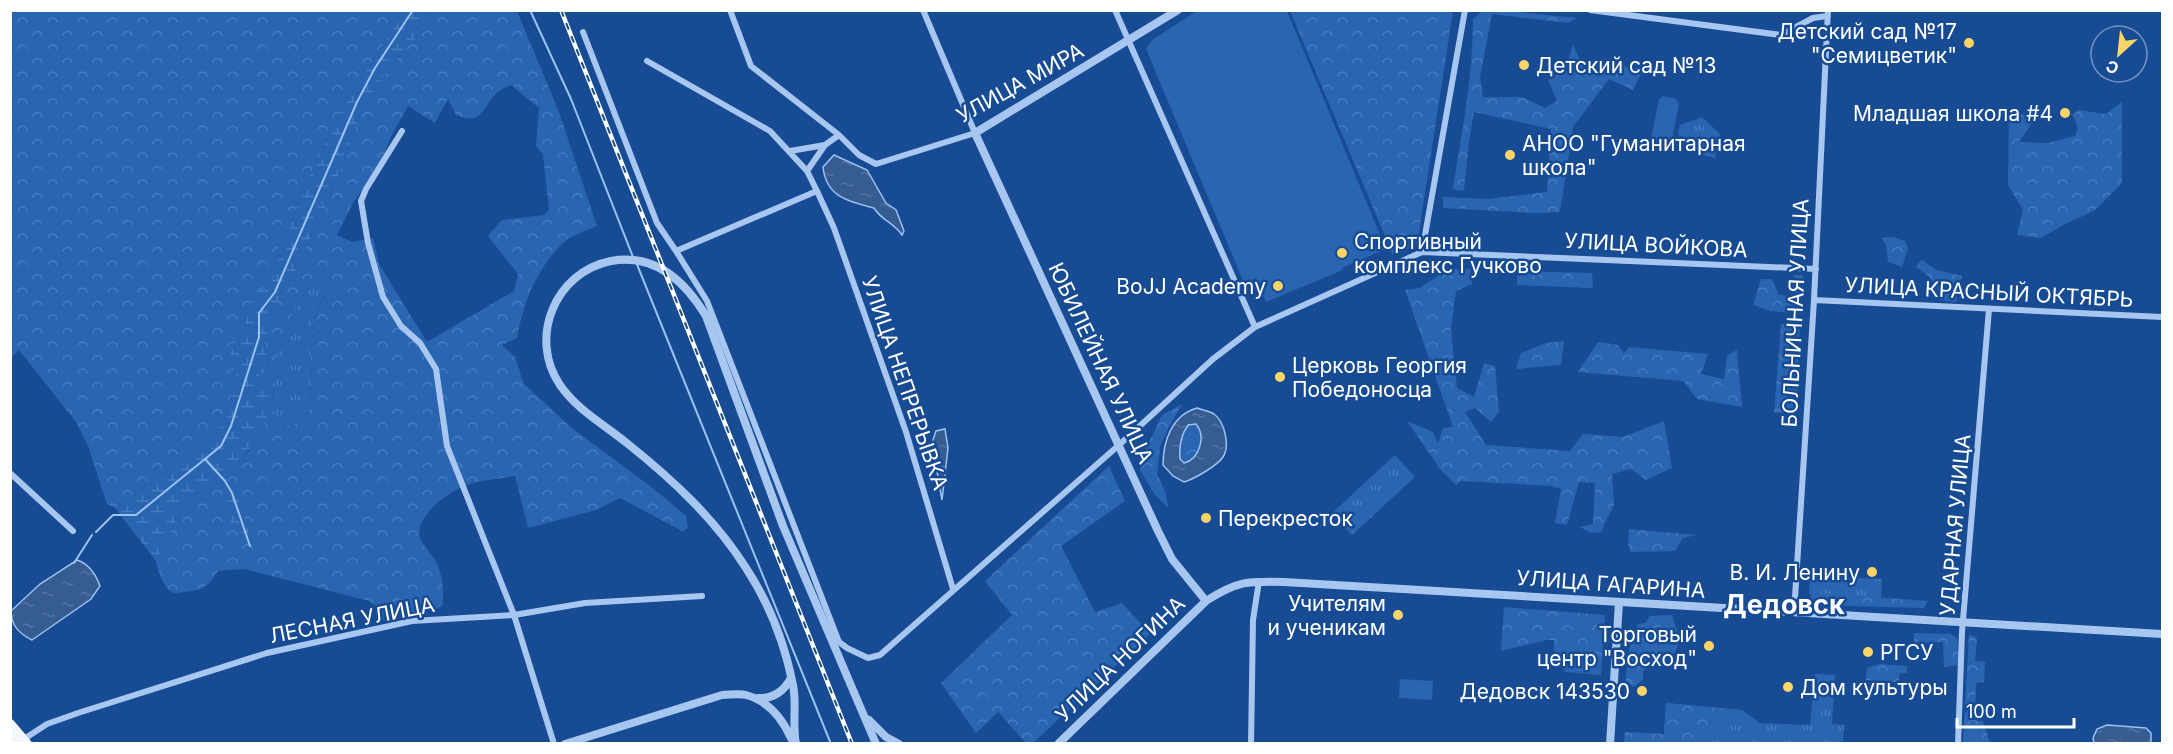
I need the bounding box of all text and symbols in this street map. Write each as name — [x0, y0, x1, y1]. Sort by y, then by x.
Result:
place label: Детский сад №17 "Семицветик" — [1778, 19, 1957, 68]
north arrow — [2089, 24, 2149, 84]
marker: Детский сад №17 "Семицветик" — [1962, 36, 1976, 50]
street label: УЛИЦА МИРА — [952, 38, 1088, 128]
place label: Детский сад №13 — [1536, 53, 1717, 78]
text: С — [2102, 56, 2122, 79]
marker: Детский сад №13 — [1517, 58, 1531, 72]
place label: Младшая школа #4 — [1853, 101, 2053, 126]
marker: Младшая школа #4 — [2058, 106, 2072, 120]
place label: АНОО "Гуманитарная школа" — [1522, 131, 1746, 180]
marker: АНОО "Гуманитарная школа" — [1503, 148, 1517, 162]
street label: БОЛЬНИЧНАЯ УЛИЦА — [1777, 198, 1813, 428]
street label: УЛИЦА ВОЙКОВА — [1564, 227, 1748, 262]
place label: Спортивный комплекс Гучково — [1354, 229, 1542, 278]
marker: Спортивный комплекс Гучково — [1335, 246, 1349, 260]
street label: ЮБИЛЕЙНАЯ УЛИЦА — [1043, 258, 1159, 467]
street label: УЛИЦА КРАСНЫЙ ОКТЯБРЬ — [1844, 271, 2134, 312]
street label: УЛИЦА НЕПРЕРЫВКА — [857, 273, 953, 493]
place label: BoJJ Academy — [1116, 274, 1266, 299]
marker: BoJJ Academy — [1271, 279, 1285, 293]
place label: Церковь Георгия Победоносца — [1292, 353, 1467, 402]
marker: Церковь Георгия Победоносца — [1273, 370, 1287, 384]
street label: УДАРНАЯ УЛИЦА — [1935, 433, 1975, 617]
place label: Перекресток — [1218, 506, 1353, 531]
marker: Перекресток — [1199, 511, 1213, 525]
place label: В. И. Ленину — [1730, 560, 1860, 585]
street label: УЛИЦА ГАГАРИНА — [1516, 565, 1706, 603]
marker: В. И. Ленину — [1865, 565, 1879, 579]
district label: Дедовск — [1723, 588, 1845, 621]
street label: УЛИЦА НОГИНА — [1050, 591, 1190, 727]
place label: Учителям и ученикам — [1267, 591, 1386, 640]
street label: ЛЕСНАЯ УЛИЦА — [267, 592, 437, 648]
marker: Учителям и ученикам — [1391, 608, 1405, 622]
place label: Торговый центр "Восход" — [1537, 622, 1697, 671]
marker: Торговый центр "Восход" — [1702, 639, 1716, 653]
place label: РГСУ — [1880, 640, 1933, 665]
marker: РГСУ — [1861, 645, 1875, 659]
place label: Дом культуры — [1800, 675, 1948, 700]
place label: Дедовск 143530 — [1460, 679, 1630, 704]
marker: Дом культуры — [1781, 680, 1795, 694]
marker: Дедовск 143530 — [1635, 684, 1649, 698]
scale bar — [1957, 691, 2074, 729]
text: 100 m — [1966, 701, 2017, 722]

